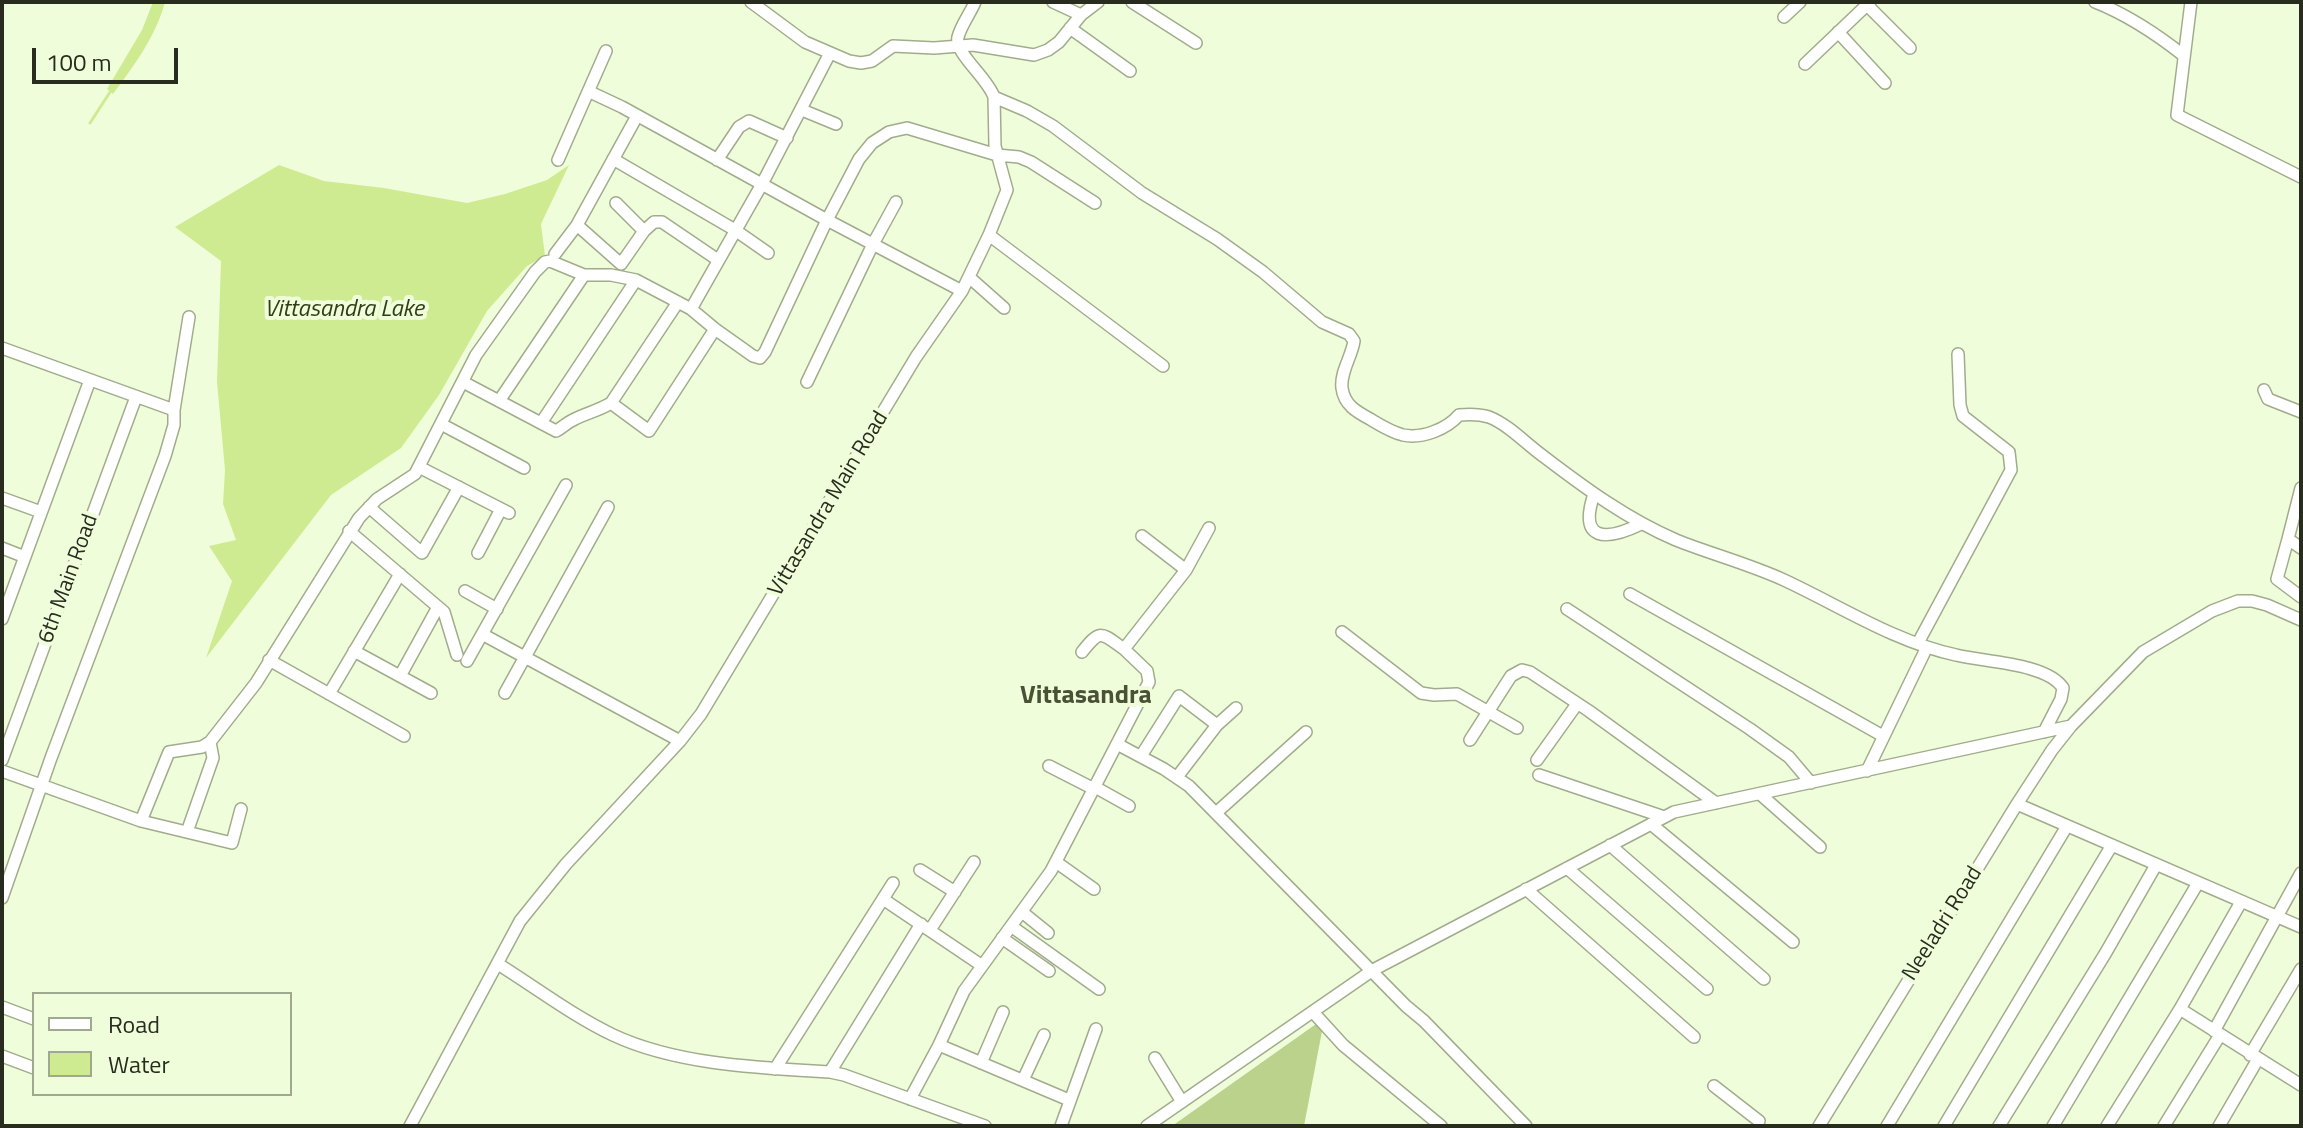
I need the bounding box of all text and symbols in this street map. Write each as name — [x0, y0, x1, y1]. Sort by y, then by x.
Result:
scale bar — [36, 32, 182, 82]
text: 100 m — [46, 44, 112, 80]
water label: Vittasandra Lake — [264, 296, 424, 324]
street label: Vittasandra Main Road — [763, 407, 895, 601]
street label: 6th Main Road — [33, 511, 105, 647]
district label: Vittasandra — [1020, 681, 1152, 713]
street label: Neeladri Road — [1897, 862, 1989, 986]
legend — [32, 992, 292, 1096]
text: Road — [108, 1006, 160, 1042]
text: Water — [108, 1046, 170, 1082]

